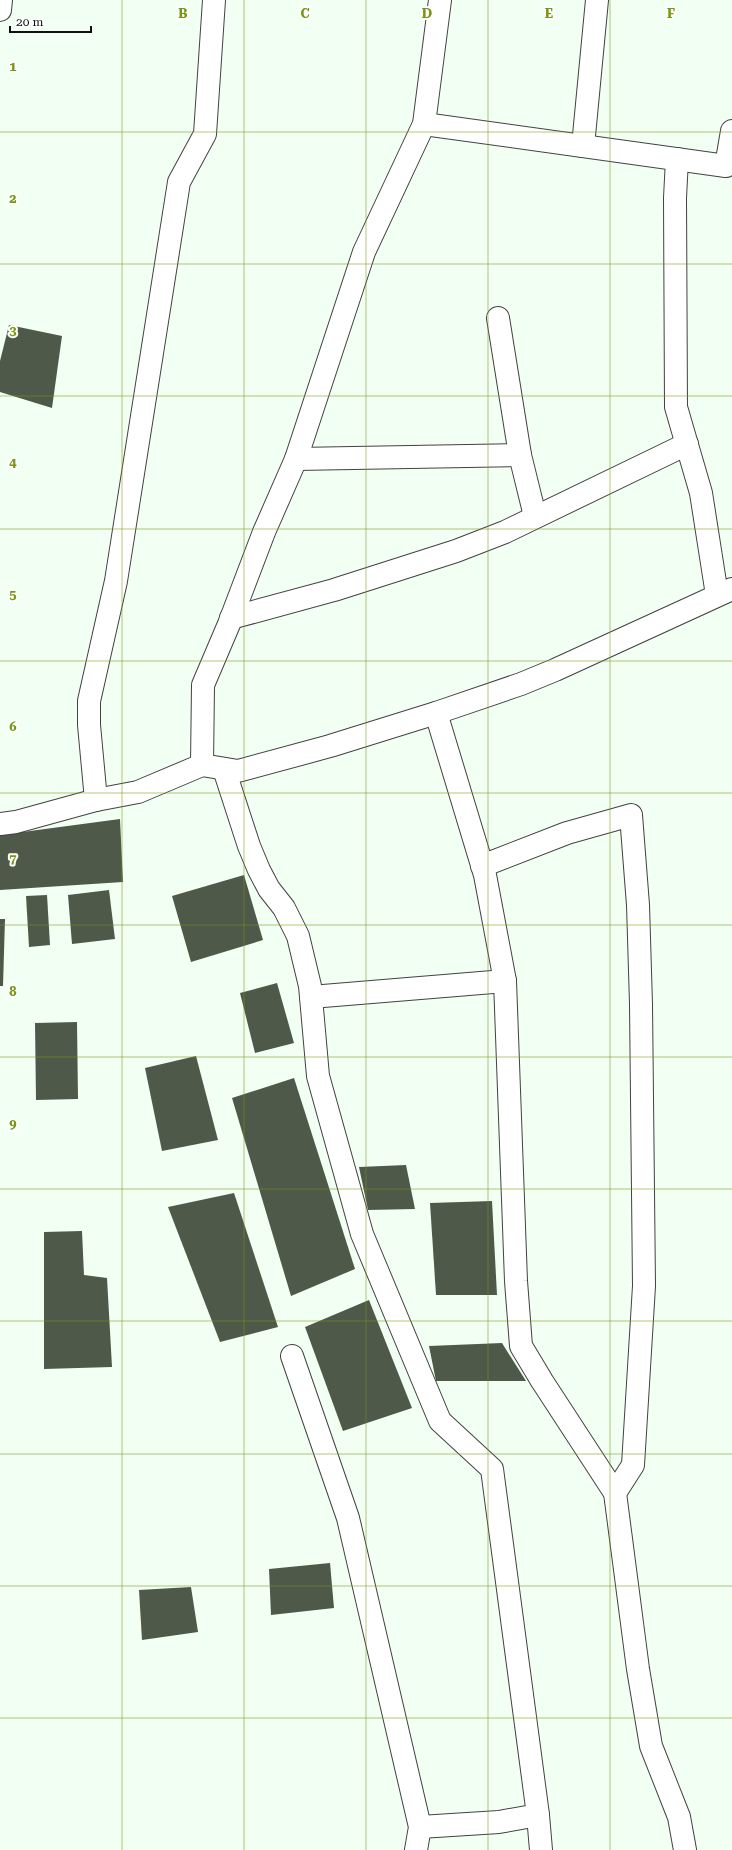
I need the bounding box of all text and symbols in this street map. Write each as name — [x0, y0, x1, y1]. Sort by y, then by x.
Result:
text: B — [178, 6, 188, 21]
text: C — [300, 6, 310, 21]
text: D — [422, 6, 432, 21]
text: E — [545, 6, 553, 21]
text: F — [667, 6, 675, 21]
scale bar — [10, 8, 91, 34]
text: 20 m — [16, 15, 43, 29]
text: 1 — [9, 59, 17, 74]
text: 2 — [9, 191, 17, 206]
text: 3 — [9, 323, 17, 338]
text: 4 — [9, 455, 17, 470]
text: 5 — [9, 587, 17, 602]
text: 6 — [9, 719, 17, 734]
text: 7 — [9, 851, 17, 866]
text: 8 — [9, 984, 17, 999]
text: 9 — [9, 1116, 17, 1131]

